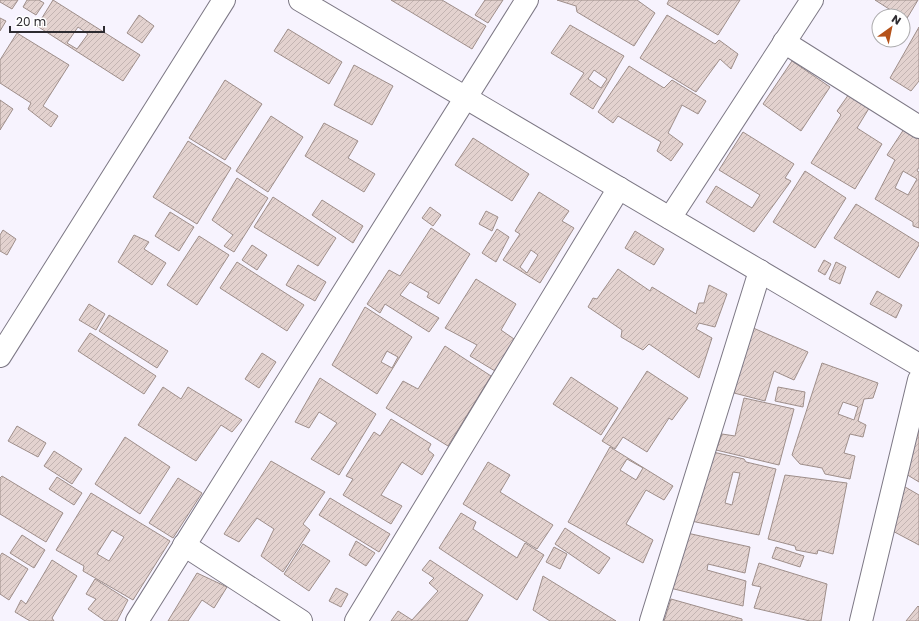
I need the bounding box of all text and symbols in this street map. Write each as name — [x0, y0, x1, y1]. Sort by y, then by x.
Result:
scale bar — [10, 8, 104, 34]
north arrow — [871, 8, 911, 48]
text: N — [889, 11, 904, 29]
text: 20 m — [16, 13, 46, 30]

